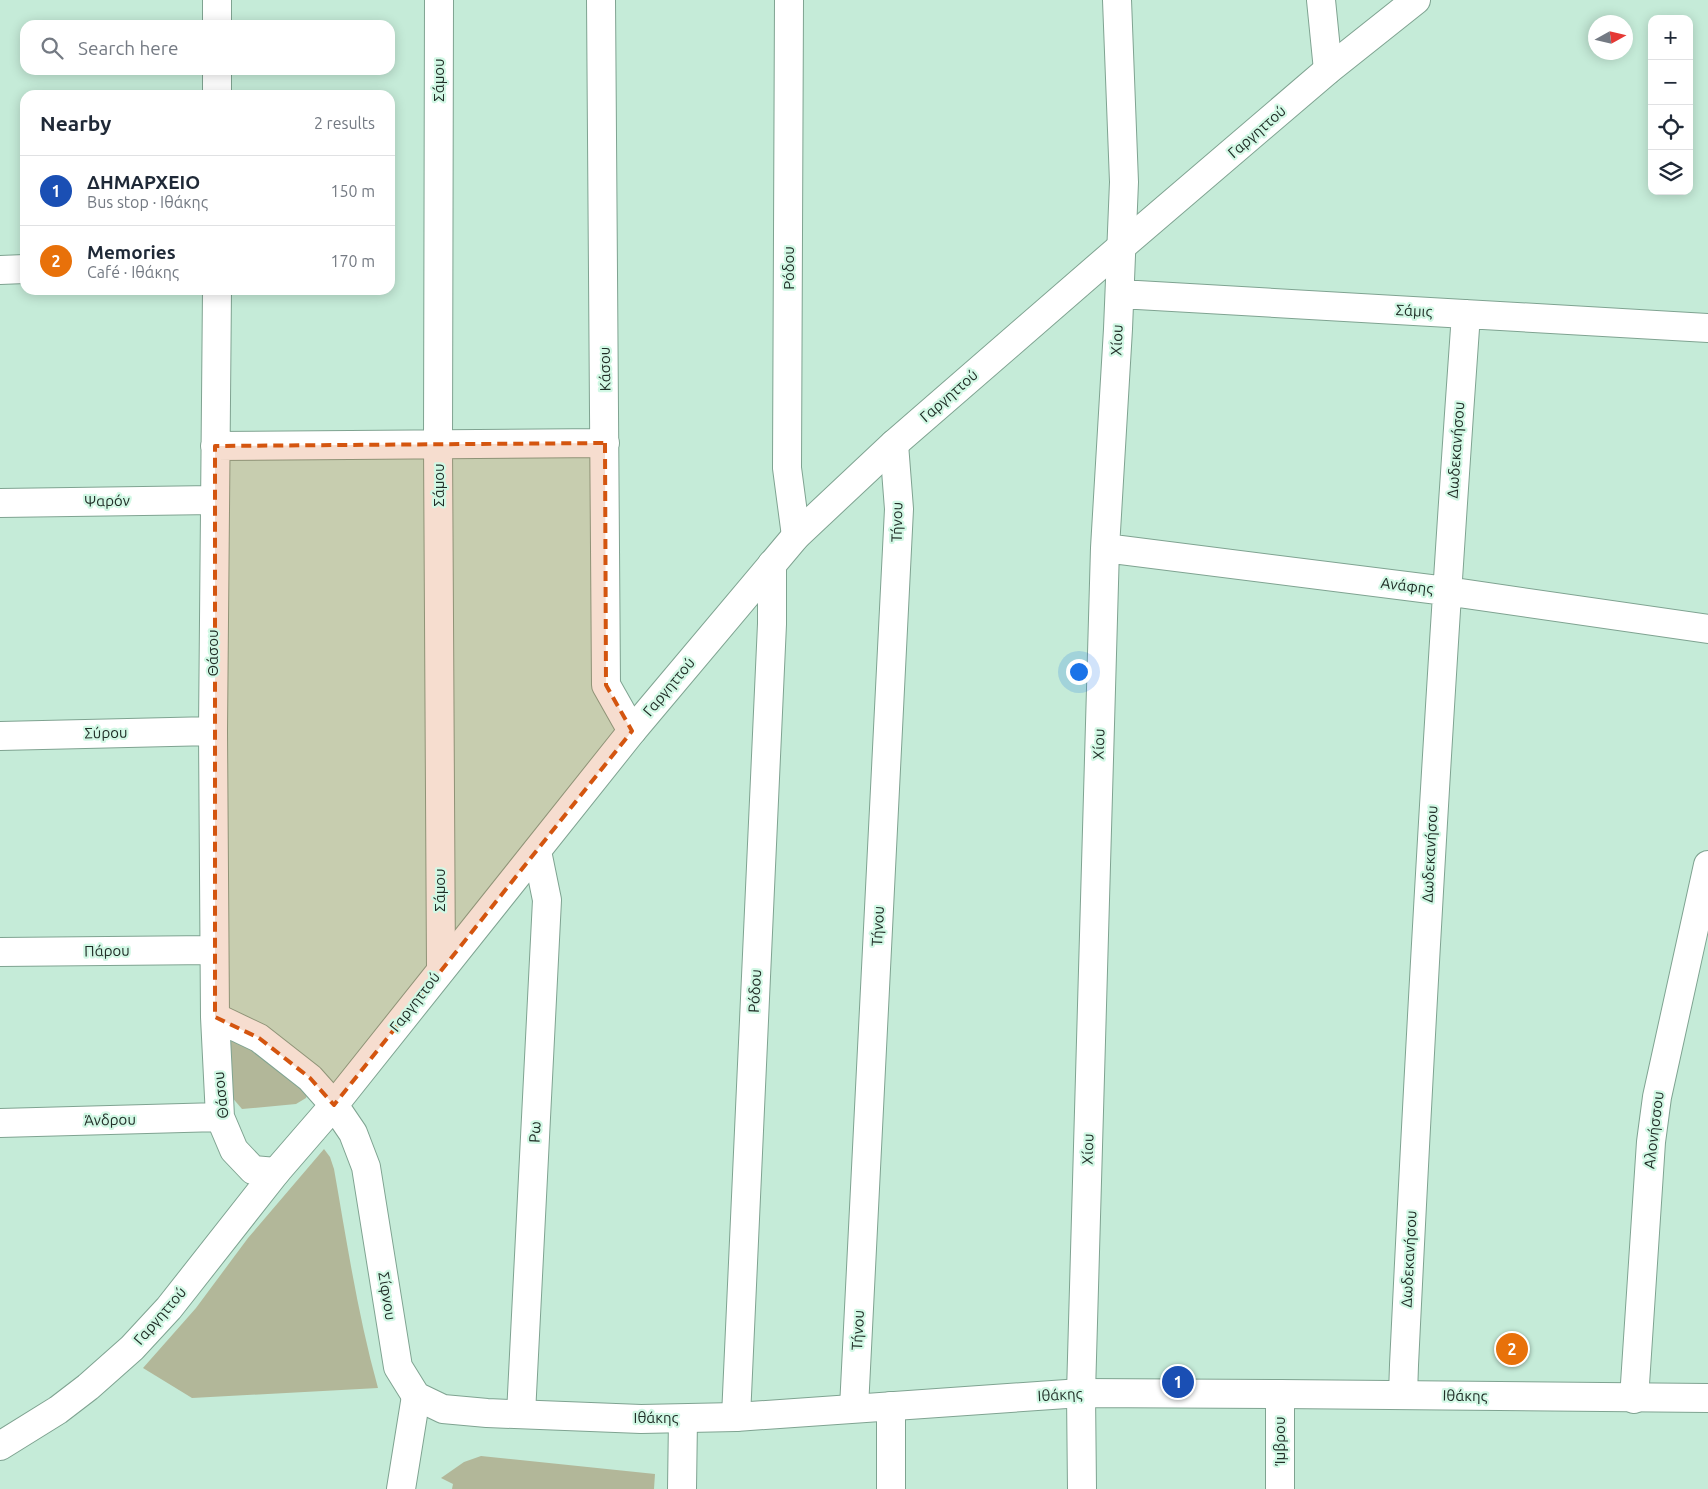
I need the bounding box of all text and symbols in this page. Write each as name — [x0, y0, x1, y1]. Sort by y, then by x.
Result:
north arrow — [1588, 15, 1633, 60]
map controls — [1648, 15, 1693, 195]
button: + — [1648, 15, 1693, 60]
search box — [20, 20, 395, 75]
icon: search — [38, 34, 66, 62]
text: Search here — [78, 37, 178, 59]
street label: Σάμου — [430, 58, 447, 102]
button: − — [1648, 60, 1693, 105]
street label: Γαργηττού — [1224, 102, 1289, 161]
button: locate — [1648, 105, 1693, 150]
text: Nearby — [40, 111, 111, 135]
text: 2 results — [314, 114, 375, 132]
button: layers — [1648, 150, 1693, 195]
text: ΔΗΜΑΡΧΕΙΟ — [87, 171, 200, 193]
text: 1 — [51, 182, 61, 200]
text: 150 m — [330, 182, 375, 200]
text: Bus stop · Ιθάκης — [87, 193, 208, 211]
text: Memories — [87, 241, 176, 263]
street label: Ρόδου — [780, 246, 797, 290]
text: 2 — [51, 252, 61, 270]
text: 170 m — [330, 252, 375, 270]
text: Café · Ιθάκης — [87, 263, 179, 281]
street label: Σάμις — [1395, 301, 1433, 320]
street label: Χίου — [1107, 324, 1126, 356]
street label: Κάσου — [596, 347, 613, 391]
street label: Γαργηττού — [916, 366, 981, 425]
street label: Δωδεκανήσου — [1444, 401, 1467, 499]
street label: Σάμου — [430, 463, 447, 507]
street label: Ψαρόν — [84, 492, 130, 509]
street label: Τήνου — [888, 502, 905, 542]
street label: Ανάφης — [1380, 574, 1434, 597]
street label: Θάσου — [204, 629, 221, 677]
street label: Γαργηττού — [639, 654, 698, 719]
your location — [1066, 659, 1092, 685]
street label: Σύρου — [84, 724, 128, 741]
street label: Χίου — [1089, 728, 1108, 760]
street label: Δωδεκανήσου — [1418, 805, 1441, 903]
street label: Σάμου — [431, 868, 448, 912]
street label: Τήνου — [868, 905, 887, 947]
street label: Πάρου — [84, 942, 130, 959]
street label: Γαργηττού — [386, 968, 443, 1035]
street label: Ρόδου — [745, 969, 764, 1013]
street label: Θάσου — [210, 1071, 231, 1119]
street label: Αλονήσσου — [1640, 1090, 1667, 1170]
street label: Άνδρου — [84, 1111, 136, 1128]
street label: Ρω — [525, 1121, 544, 1143]
street label: Χίου — [1078, 1133, 1097, 1165]
street label: Δωδεκανήσου — [1397, 1210, 1420, 1308]
street label: Σίφνου — [375, 1270, 400, 1321]
street label: Γαργηττού — [130, 1283, 189, 1348]
street label: Τήνου — [848, 1309, 867, 1351]
pin: 2 — [1496, 1330, 1528, 1368]
pin: 1 — [1162, 1363, 1194, 1401]
street label: Ιθάκης — [1037, 1385, 1083, 1404]
street label: Ιθάκης — [1442, 1387, 1488, 1404]
street label: Ιθάκης — [634, 1409, 679, 1426]
street label: Ίμβρου — [1271, 1417, 1288, 1466]

